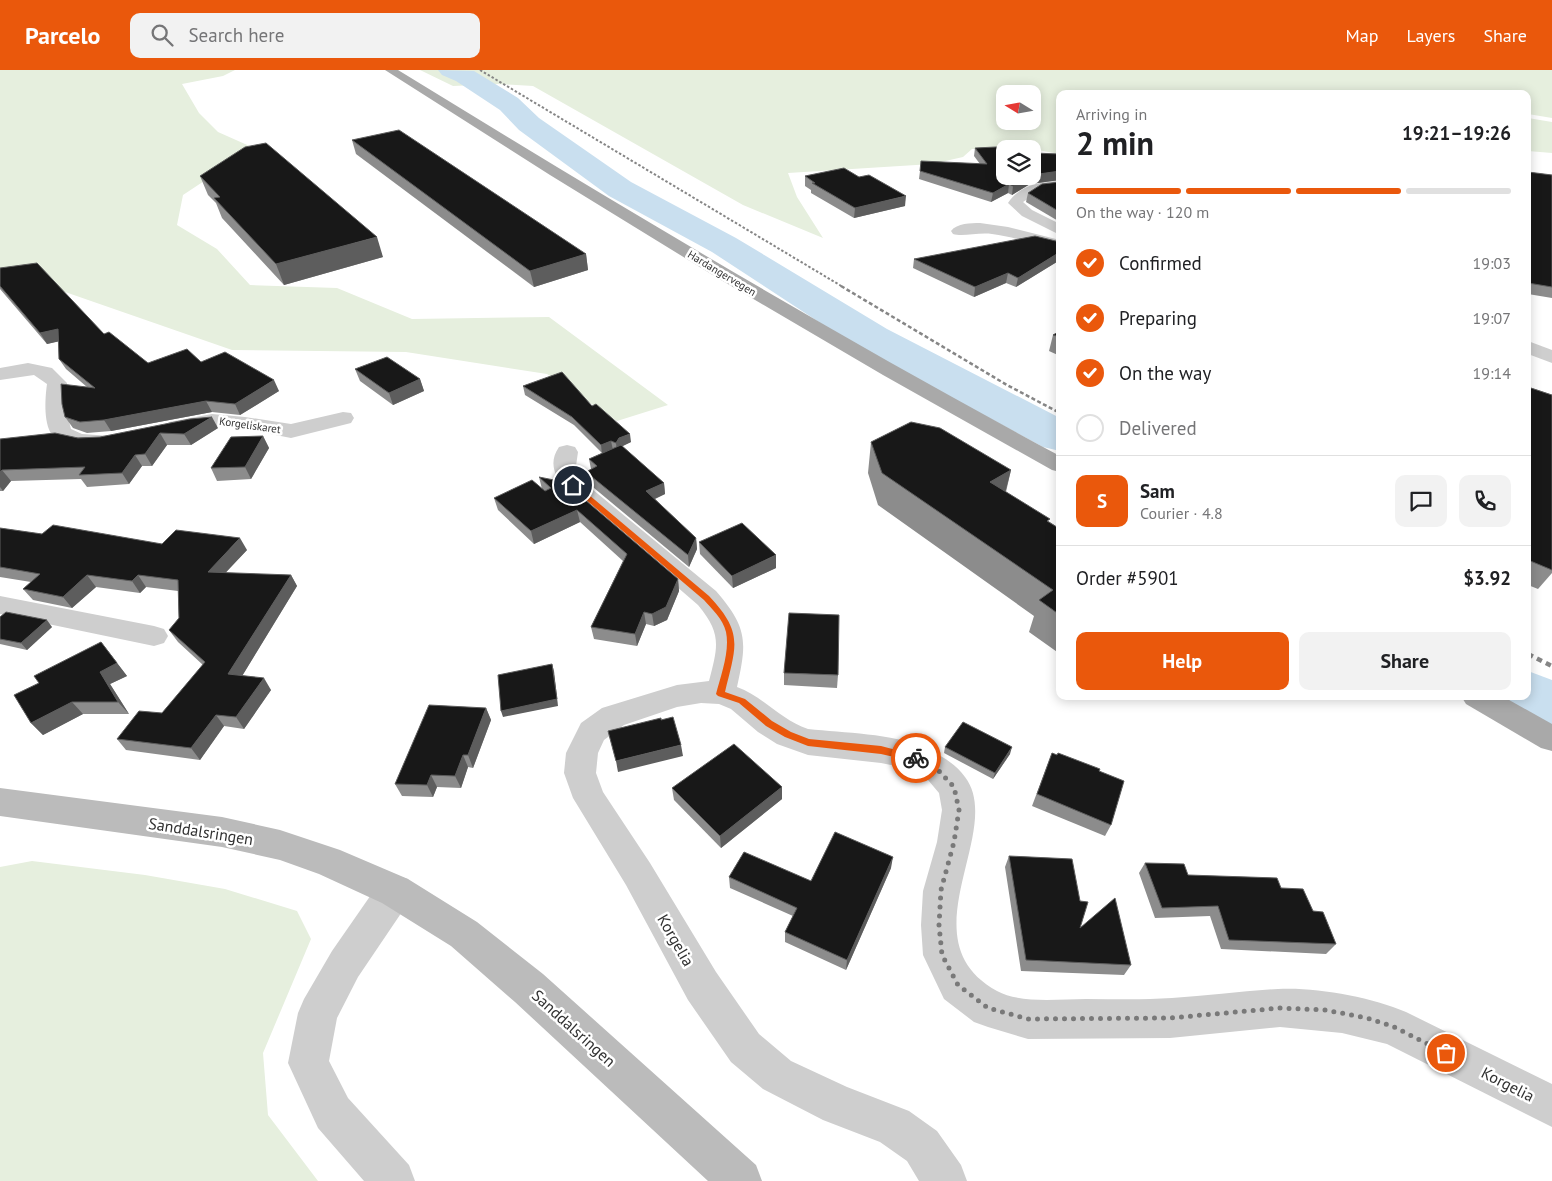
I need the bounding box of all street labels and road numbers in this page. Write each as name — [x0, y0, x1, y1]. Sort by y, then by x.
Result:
street label: Hardangervegen — [685, 247, 759, 299]
street label: Korgeliskaret — [218, 414, 282, 436]
street label: Sanddalsringen — [147, 813, 255, 849]
street label: Korgelia — [653, 910, 699, 970]
street label: Sanddalsringen — [528, 985, 620, 1071]
street label: Korgelia — [1478, 1062, 1538, 1106]

